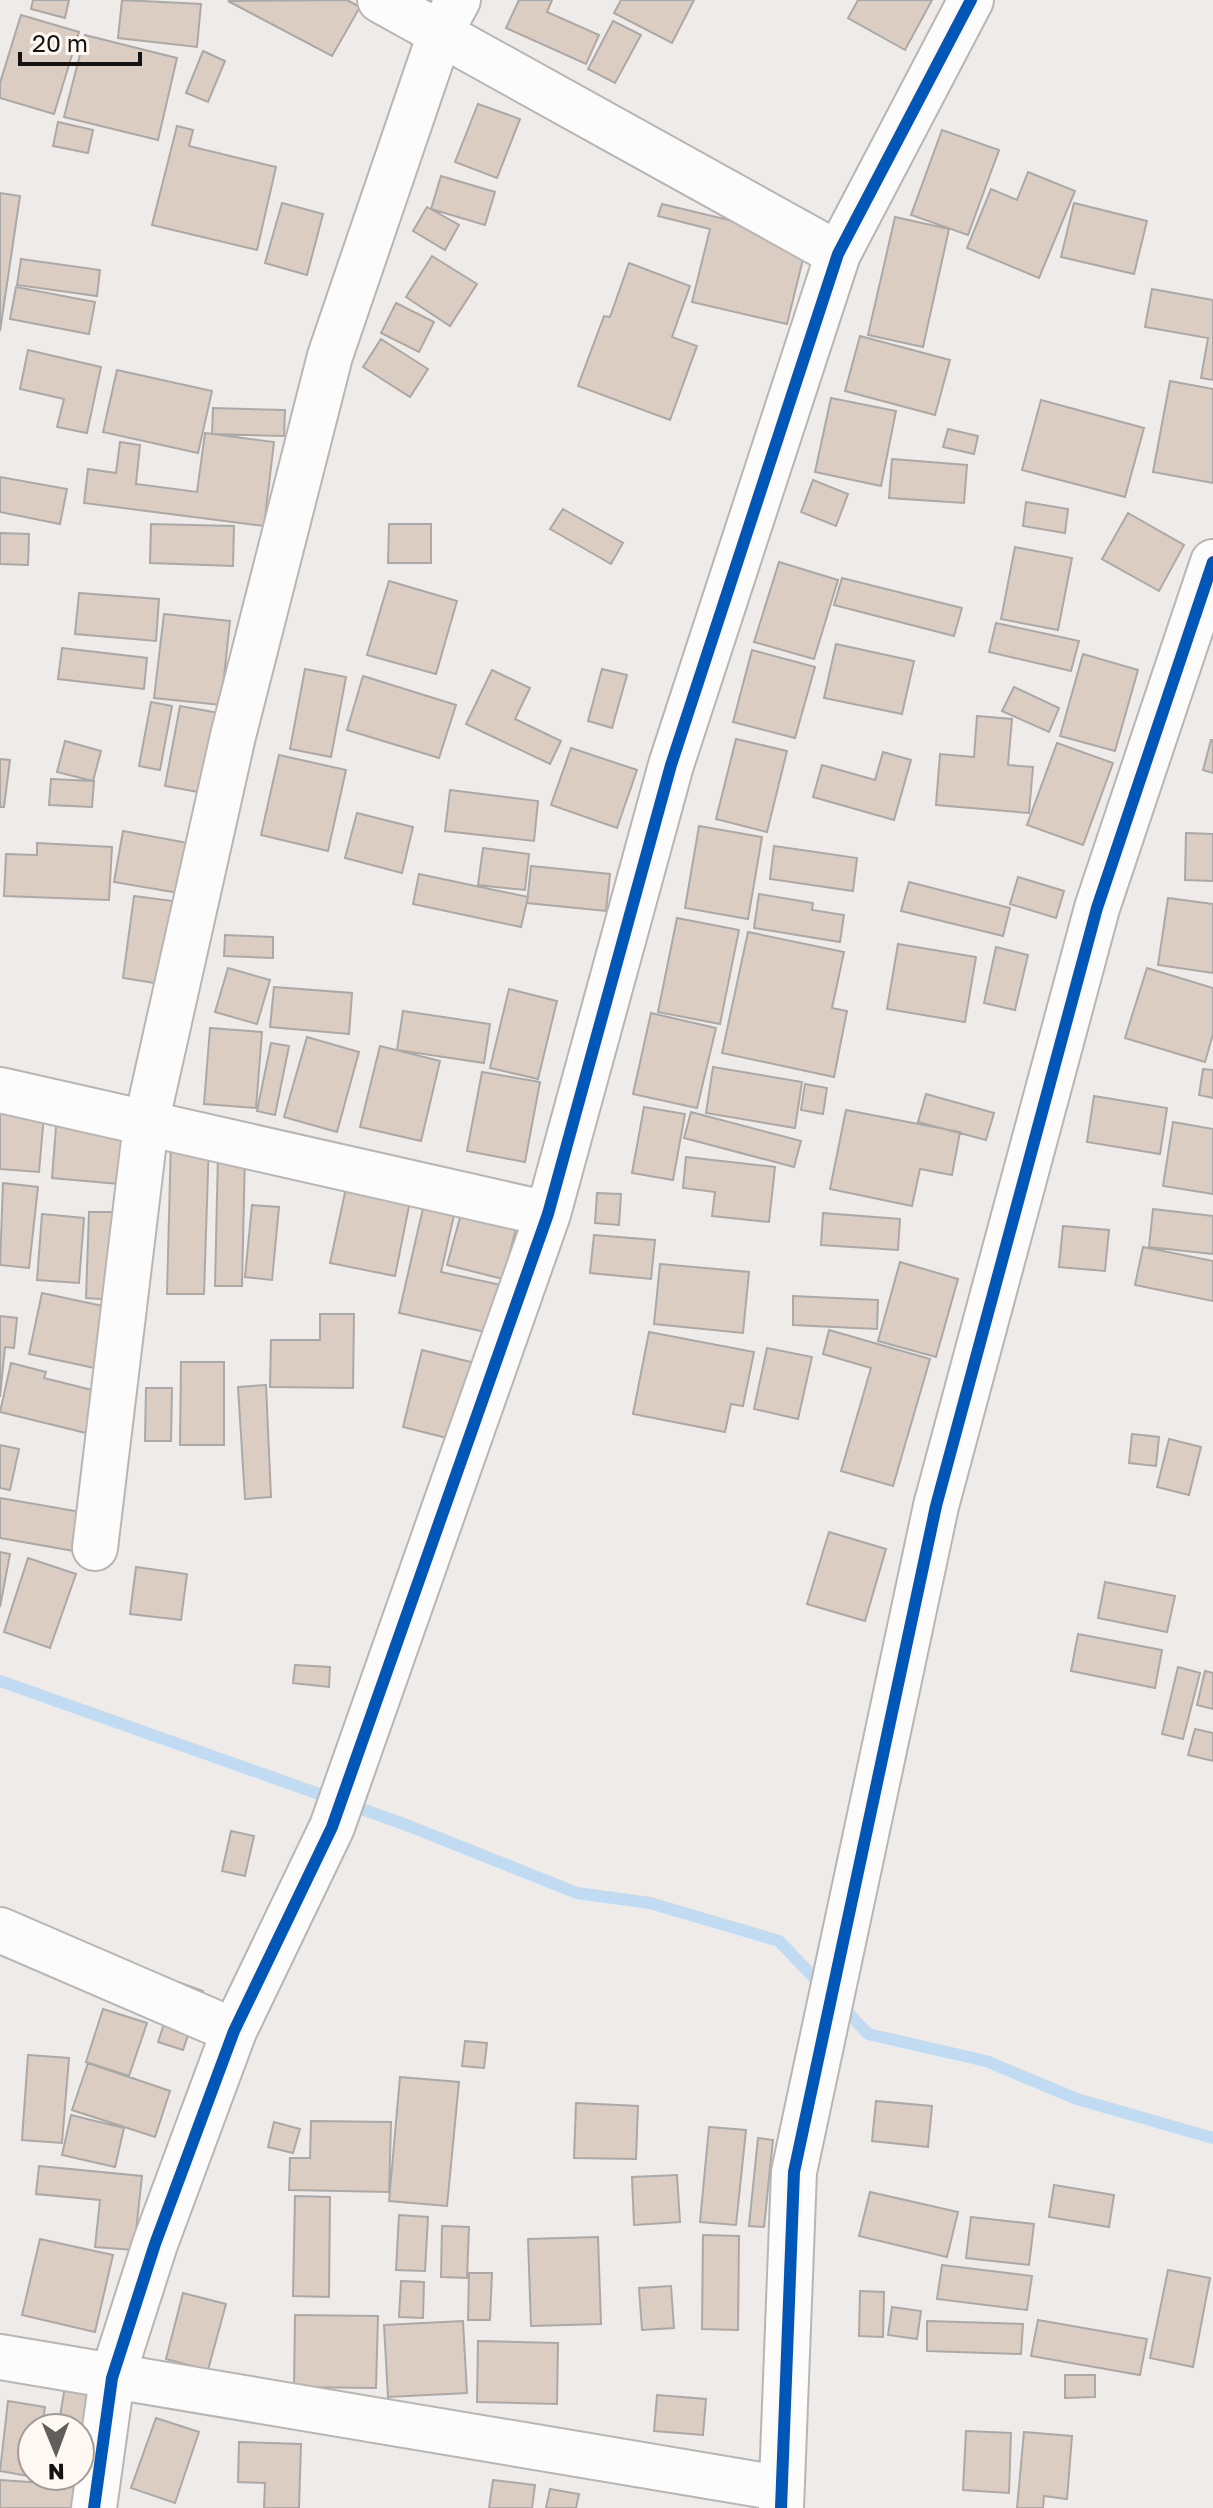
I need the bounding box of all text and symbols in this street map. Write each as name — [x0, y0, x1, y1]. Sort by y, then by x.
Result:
scale bar — [20, 16, 140, 66]
text: 20 m — [32, 28, 88, 57]
north arrow — [16, 2412, 96, 2492]
text: N — [48, 2459, 65, 2486]

